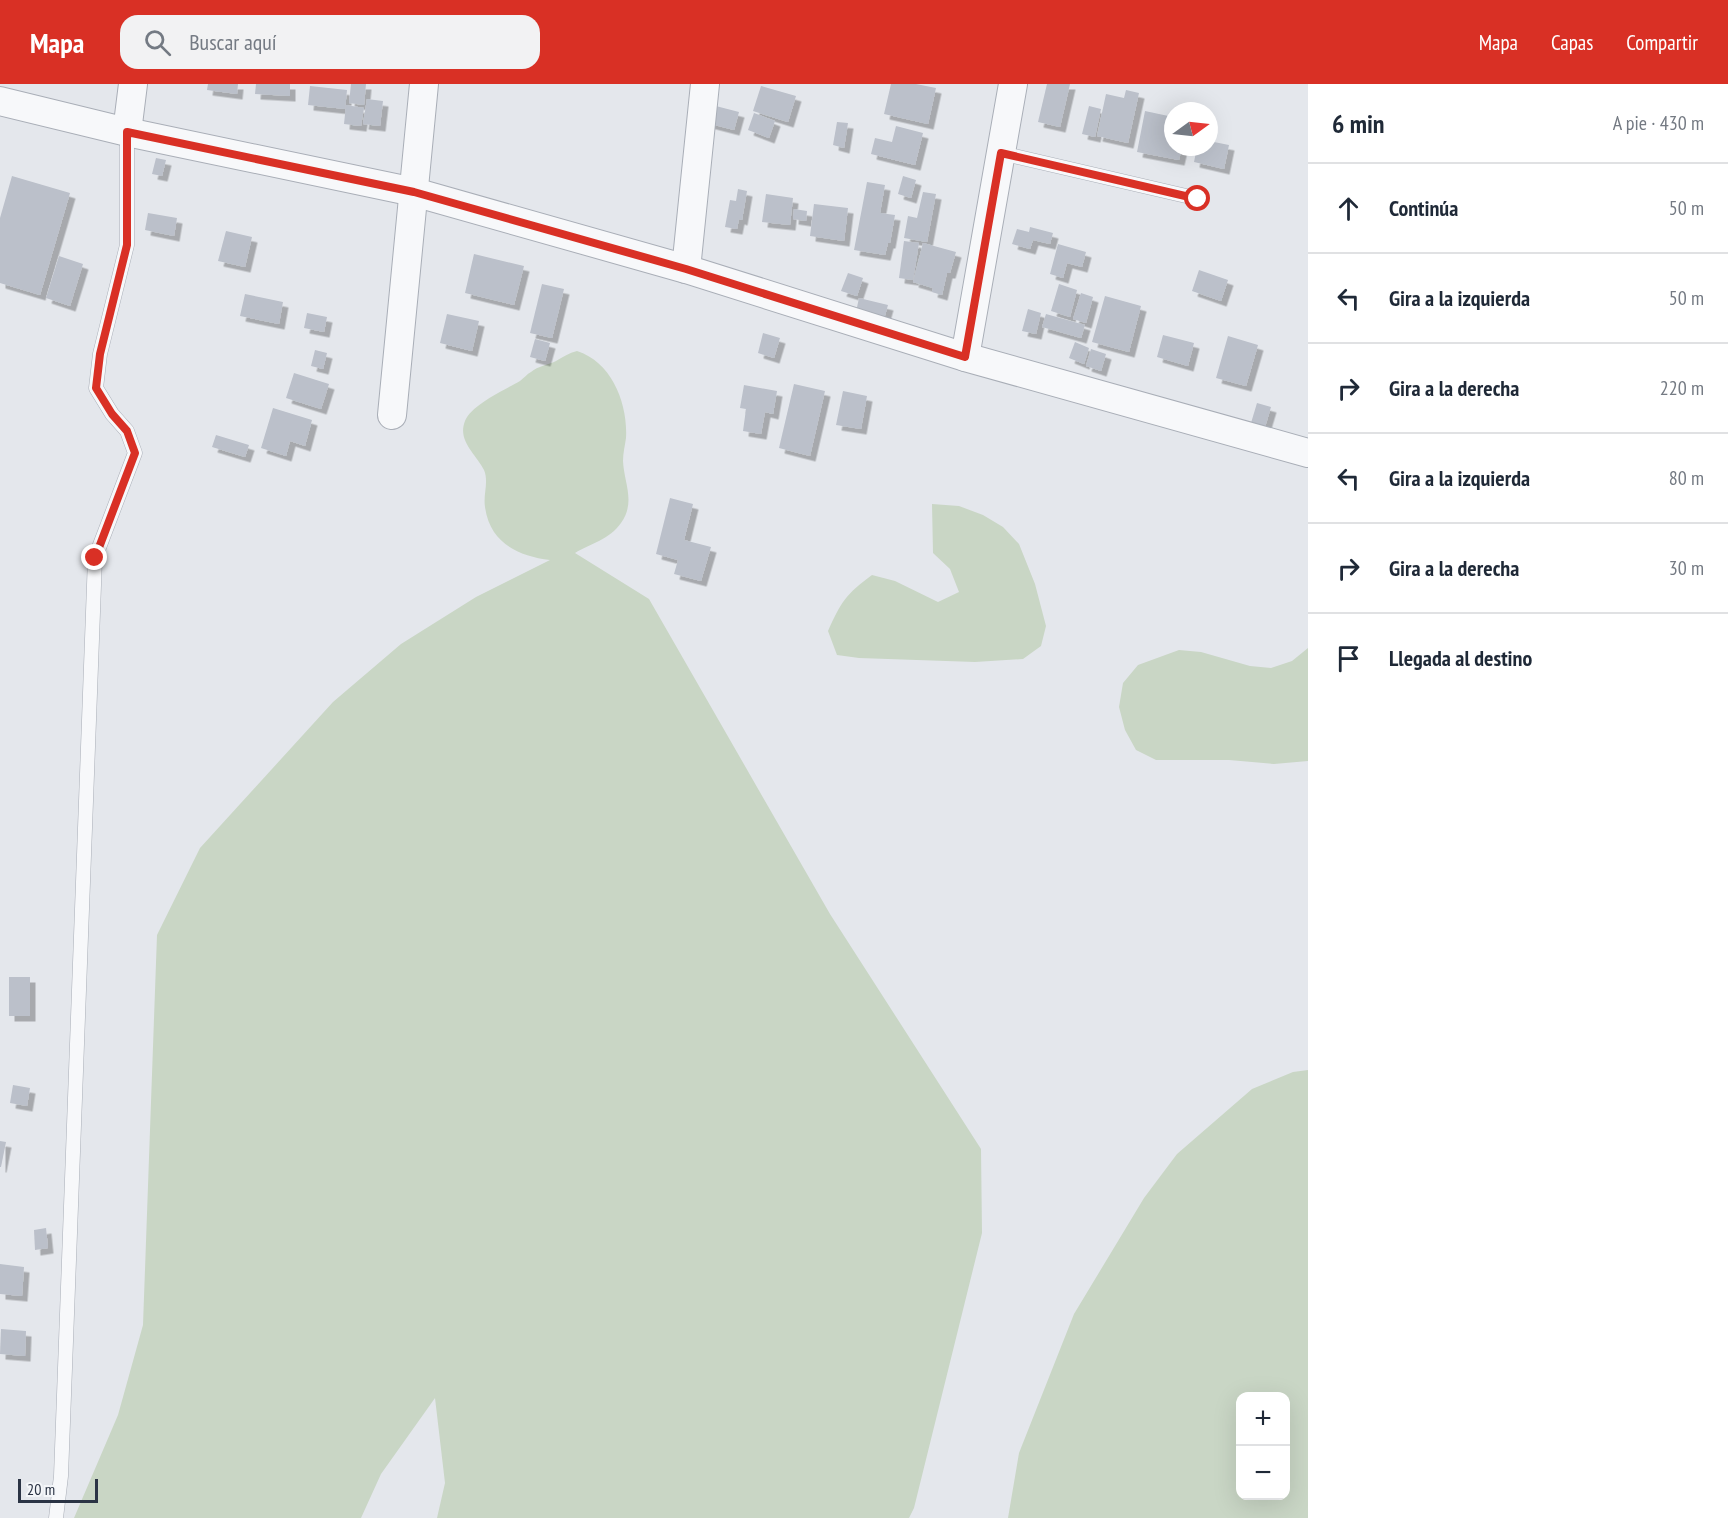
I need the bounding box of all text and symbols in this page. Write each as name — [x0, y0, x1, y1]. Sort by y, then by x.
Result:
search box — [120, 15, 540, 69]
text: Mapa — [30, 24, 84, 61]
icon: search — [141, 26, 174, 59]
text: Buscar aquí — [189, 28, 277, 56]
text: Mapa — [1479, 29, 1518, 56]
text: Capas — [1551, 29, 1593, 56]
text: Compartir — [1626, 29, 1698, 56]
north arrow — [1164, 102, 1218, 156]
text: 6 min — [1332, 107, 1385, 140]
text: A pie · 430 m — [1613, 110, 1704, 136]
route start — [1184, 185, 1210, 211]
icon: ahead — [1332, 192, 1365, 225]
text: Continúa — [1389, 194, 1458, 222]
text: 50 m — [1669, 195, 1704, 221]
icon: left — [1332, 282, 1365, 315]
text: Gira a la izquierda — [1389, 284, 1530, 312]
text: 50 m — [1669, 285, 1704, 311]
icon: right — [1332, 372, 1365, 405]
text: Gira a la derecha — [1389, 374, 1519, 402]
text: 220 m — [1660, 375, 1704, 401]
icon: left — [1332, 462, 1365, 495]
text: Gira a la izquierda — [1389, 464, 1530, 492]
text: 80 m — [1669, 465, 1704, 491]
route end — [81, 544, 107, 570]
icon: right — [1332, 552, 1365, 585]
text: Gira a la derecha — [1389, 554, 1519, 582]
text: 30 m — [1669, 555, 1704, 581]
icon: arrive — [1332, 642, 1365, 675]
text: Llegada al destino — [1389, 644, 1532, 672]
map controls — [1236, 1392, 1290, 1500]
button: + — [1236, 1392, 1290, 1446]
button: − — [1236, 1446, 1290, 1500]
scale bar — [18, 1476, 98, 1504]
text: 20 m — [27, 1479, 55, 1499]

